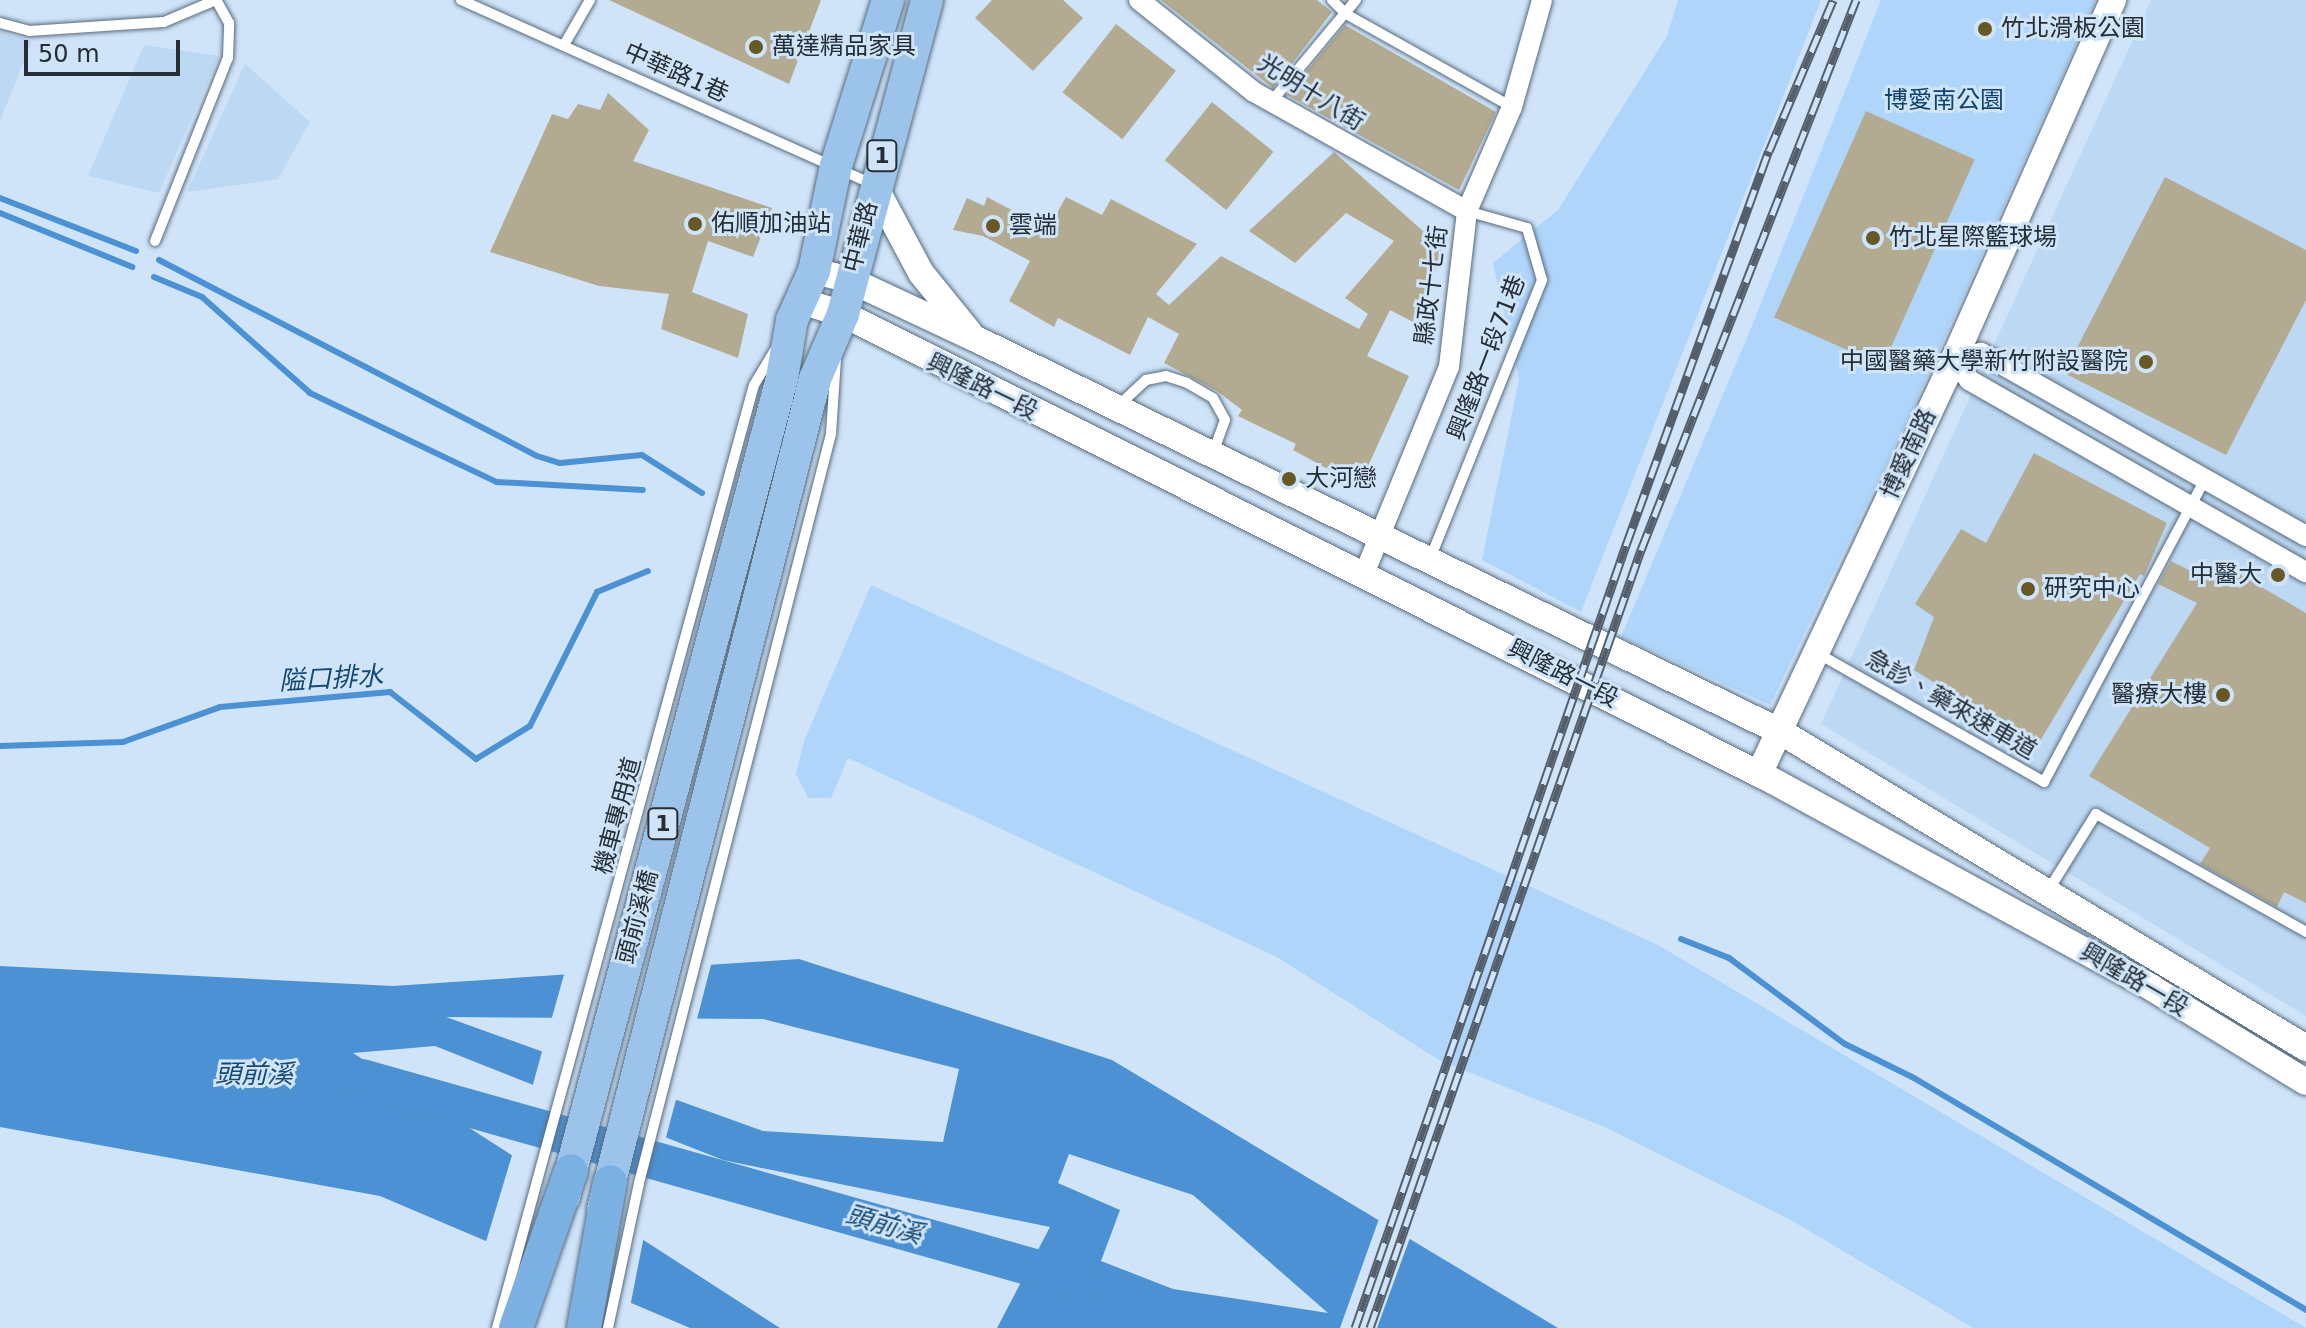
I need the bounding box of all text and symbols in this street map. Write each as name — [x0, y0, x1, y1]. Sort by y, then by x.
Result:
place label: 竹北滑板公園 — [2001, 15, 2145, 43]
marker: 竹北滑板公園 — [1976, 20, 1994, 38]
scale bar — [28, 24, 184, 74]
place label: 萬達精品家具 — [772, 33, 916, 61]
street label: 中華路1巷 — [619, 37, 733, 109]
marker: 萬達精品家具 — [747, 38, 765, 56]
text: 50 m — [38, 40, 100, 68]
street label: 光明十八街 — [1252, 49, 1370, 137]
park label: 博愛南公園 — [1884, 87, 2004, 115]
road number: 1 — [866, 138, 898, 174]
street label: 中華路 — [838, 199, 884, 275]
place label: 佑順加油站 — [711, 210, 831, 238]
place label: 雲端 — [1009, 212, 1057, 240]
marker: 佑順加油站 — [686, 215, 704, 233]
marker: 雲端 — [984, 217, 1002, 235]
street label: 縣政十七街 — [1410, 224, 1454, 346]
place label: 竹北星際籃球場 — [1889, 224, 2057, 252]
marker: 竹北星際籃球場 — [1864, 229, 1882, 247]
street label: 興隆路一段71巷 — [1442, 271, 1532, 445]
street label: 興隆路一段 — [922, 348, 1042, 426]
place label: 中國醫藥大學新竹附設醫院 — [1840, 348, 2128, 376]
marker: 中國醫藥大學新竹附設醫院 — [2135, 351, 2157, 373]
street label: 博愛南路 — [1876, 404, 1942, 504]
place label: 大河戀 — [1305, 465, 1377, 493]
marker: 大河戀 — [1280, 470, 1298, 488]
place label: 中醫大 — [2190, 561, 2262, 589]
marker: 中醫大 — [2269, 566, 2287, 584]
place label: 研究中心 — [2044, 575, 2140, 603]
marker: 研究中心 — [2019, 580, 2037, 598]
street label: 興隆路一段 — [1503, 634, 1623, 714]
street label: 急診、藥來速車道 — [1861, 645, 2041, 765]
water label: 隘口排水 — [278, 661, 384, 697]
place label: 醫療大樓 — [2111, 681, 2207, 709]
marker: 醫療大樓 — [2214, 686, 2232, 704]
street label: 機車專用道 — [589, 754, 647, 878]
road number: 1 — [647, 806, 679, 842]
street label: 頭前溪橋 — [612, 867, 664, 967]
street label: 興隆路一段 — [2075, 938, 2193, 1022]
water label: 頭前溪 — [215, 1059, 293, 1091]
water label: 頭前溪 — [842, 1199, 926, 1251]

